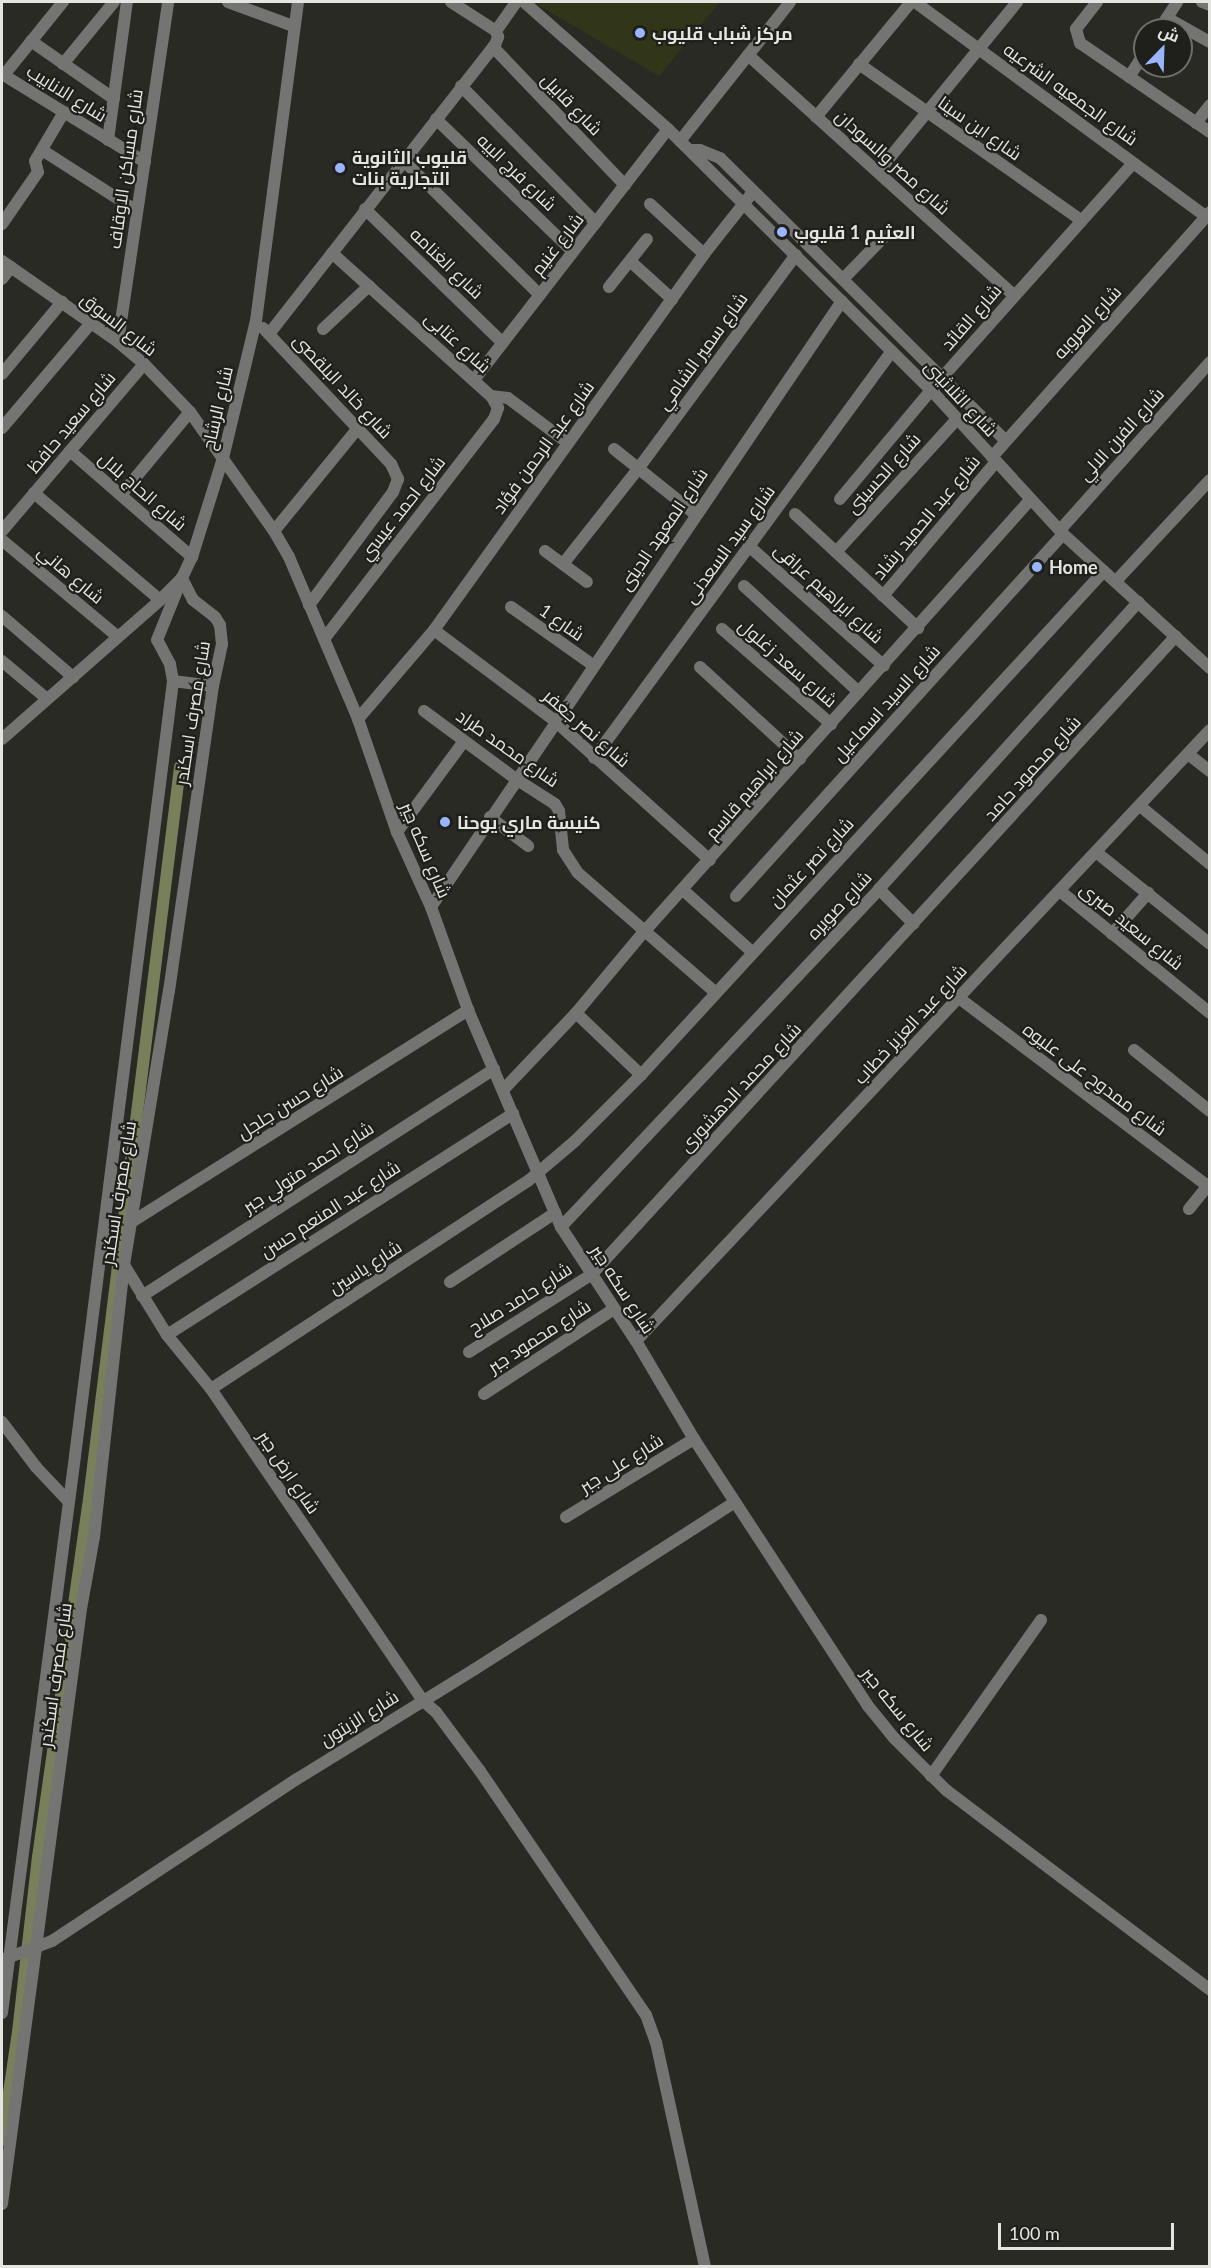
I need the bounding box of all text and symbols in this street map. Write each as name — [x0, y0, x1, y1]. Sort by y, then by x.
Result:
north arrow — [1133, 18, 1193, 78]
text: ش — [1156, 20, 1183, 46]
place label: مركز شباب قليوب — [652, 22, 793, 44]
marker: مركز شباب قليوب — [633, 26, 647, 40]
street label: شارع الجمعيه الشرعيه — [1000, 38, 1142, 150]
street label: شارع الانابيب — [23, 60, 111, 126]
street label: شارع قابيل — [537, 68, 607, 140]
street label: شارع مساكن الاوقاف — [103, 88, 147, 250]
street label: شارع ابن سينا — [934, 91, 1026, 165]
street label: شارع مصر والسودان — [831, 105, 955, 219]
street label: شارع فرج البيه — [473, 129, 561, 215]
place label: قليوب الثانوية التجارية بنات — [352, 147, 467, 190]
marker: قليوب الثانوية التجارية بنات — [333, 161, 347, 175]
street label: شارع غنيم — [526, 209, 588, 279]
place label: العثيم 1 قليوب — [794, 221, 916, 243]
street label: شارع الغنامه — [406, 223, 488, 303]
marker: العثيم 1 قليوب — [775, 225, 789, 239]
street label: شارع القائد — [936, 280, 1006, 354]
street label: شارع العروبه — [1048, 281, 1126, 363]
street label: شارع السوق — [77, 288, 161, 360]
street label: شارع سمير الشامي — [652, 288, 752, 414]
street label: شارع عتابى — [421, 307, 495, 377]
street label: شارع خالد البلقصى — [289, 329, 397, 443]
street label: شارع الثلاثينى — [920, 355, 1002, 441]
street label: شارع الرشاح — [197, 364, 237, 452]
street label: شارع سعيد حافظ — [22, 367, 120, 477]
street label: شارع عبد الرحمن فؤاد — [488, 376, 598, 518]
street label: شارع الفرن الالي — [1074, 383, 1168, 485]
street label: شارع الحسينى — [841, 428, 925, 518]
street label: شارع الحاج بلال — [95, 447, 191, 535]
street label: شارع عبد الحميد رشاد — [868, 450, 984, 584]
street label: شارع احمد عيسي — [355, 452, 449, 564]
street label: شارع المعهد الدينى — [614, 464, 712, 594]
street label: شارع سيد السعدنى — [679, 481, 779, 607]
street label: شارع ابراهيم عراقى — [770, 538, 888, 648]
street label: شارع هاني — [33, 540, 109, 608]
place label: Home — [1049, 556, 1098, 578]
marker: Home — [1030, 560, 1044, 574]
street label: شارع 1 — [535, 599, 589, 645]
street label: شارع سعد زغلول — [734, 614, 842, 712]
street label: شارع مصرف اسكندر — [170, 639, 214, 787]
street label: شارع السيد اسماعيل — [828, 640, 944, 766]
street label: شارع نصر جعفر — [539, 685, 635, 771]
street label: شارع محمد طراد — [452, 705, 564, 791]
street label: شارع محمود حامد — [979, 711, 1085, 825]
street label: شارع ابراهيم قاسم — [700, 725, 808, 843]
street label: شارع سكه جير — [396, 799, 456, 901]
place label: كنيسة ماري يوحنا — [457, 811, 601, 833]
street label: شارع نصر عثمان — [764, 813, 858, 911]
marker: كنيسة ماري يوحنا — [438, 815, 452, 829]
street label: شارع صويره — [802, 866, 876, 944]
street label: شارع سعيد صبرى — [1076, 878, 1188, 974]
street label: شارع عبد العزيز خطاب — [849, 960, 971, 1088]
street label: شارع محمد الدهشورى — [675, 1018, 805, 1156]
street label: شارع ممدوح على عليوه — [1019, 1018, 1171, 1140]
street label: شارع حسن جلجل — [233, 1061, 347, 1143]
street label: شارع احمد متولي جبر — [239, 1117, 377, 1217]
street label: شارع مصرف اسكندر — [96, 1119, 140, 1267]
street label: شارع عبد المنعم حسن — [256, 1156, 404, 1262]
street label: شارع ياسين — [325, 1236, 405, 1298]
street label: شارع سكه جير — [586, 1240, 660, 1338]
street label: شارع حامد صلاح — [464, 1258, 576, 1338]
street label: شارع محمود جبر — [483, 1295, 595, 1377]
street label: شارع ارض جبر — [253, 1426, 325, 1518]
street label: شارع على جبر — [575, 1429, 667, 1497]
street label: شارع مصرف اسكندر — [34, 1601, 76, 1749]
street label: شارع سكه جير — [858, 1663, 938, 1755]
street label: شارع الزيتون — [316, 1685, 402, 1751]
scale bar — [1001, 2211, 1176, 2249]
text: 100 m — [1009, 2222, 1060, 2244]

